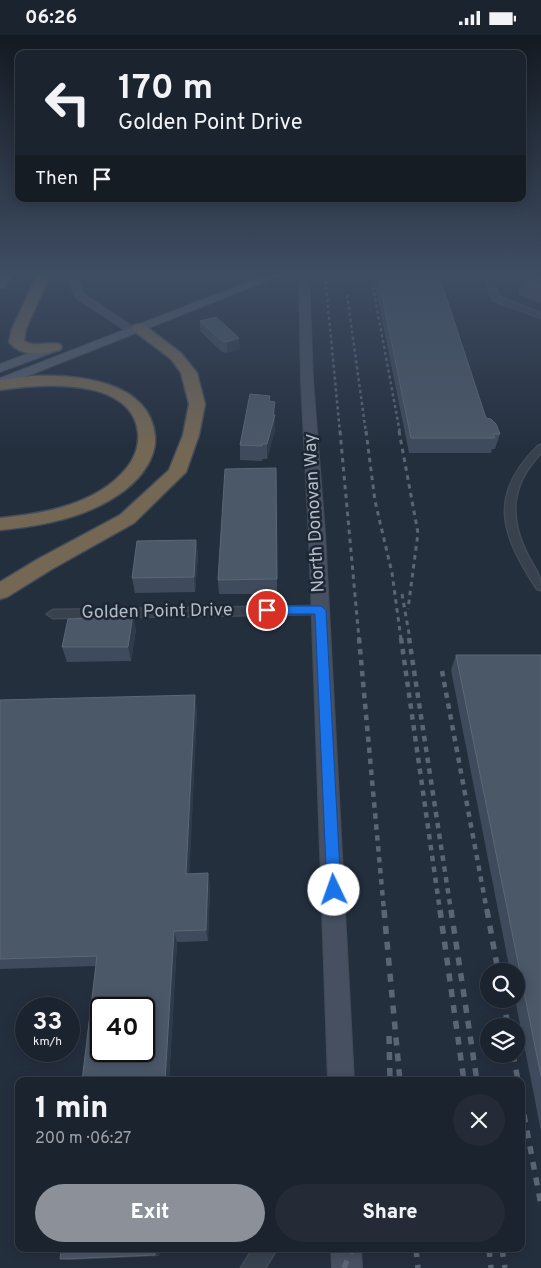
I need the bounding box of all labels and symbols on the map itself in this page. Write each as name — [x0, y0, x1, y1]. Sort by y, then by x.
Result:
street label: North Donovan Way — [299, 433, 331, 593]
pin — [246, 589, 288, 631]
street label: Golden Point Drive — [81, 599, 233, 625]
position arrow — [307, 863, 359, 915]
speed limit sign: 40 — [90, 997, 155, 1062]

